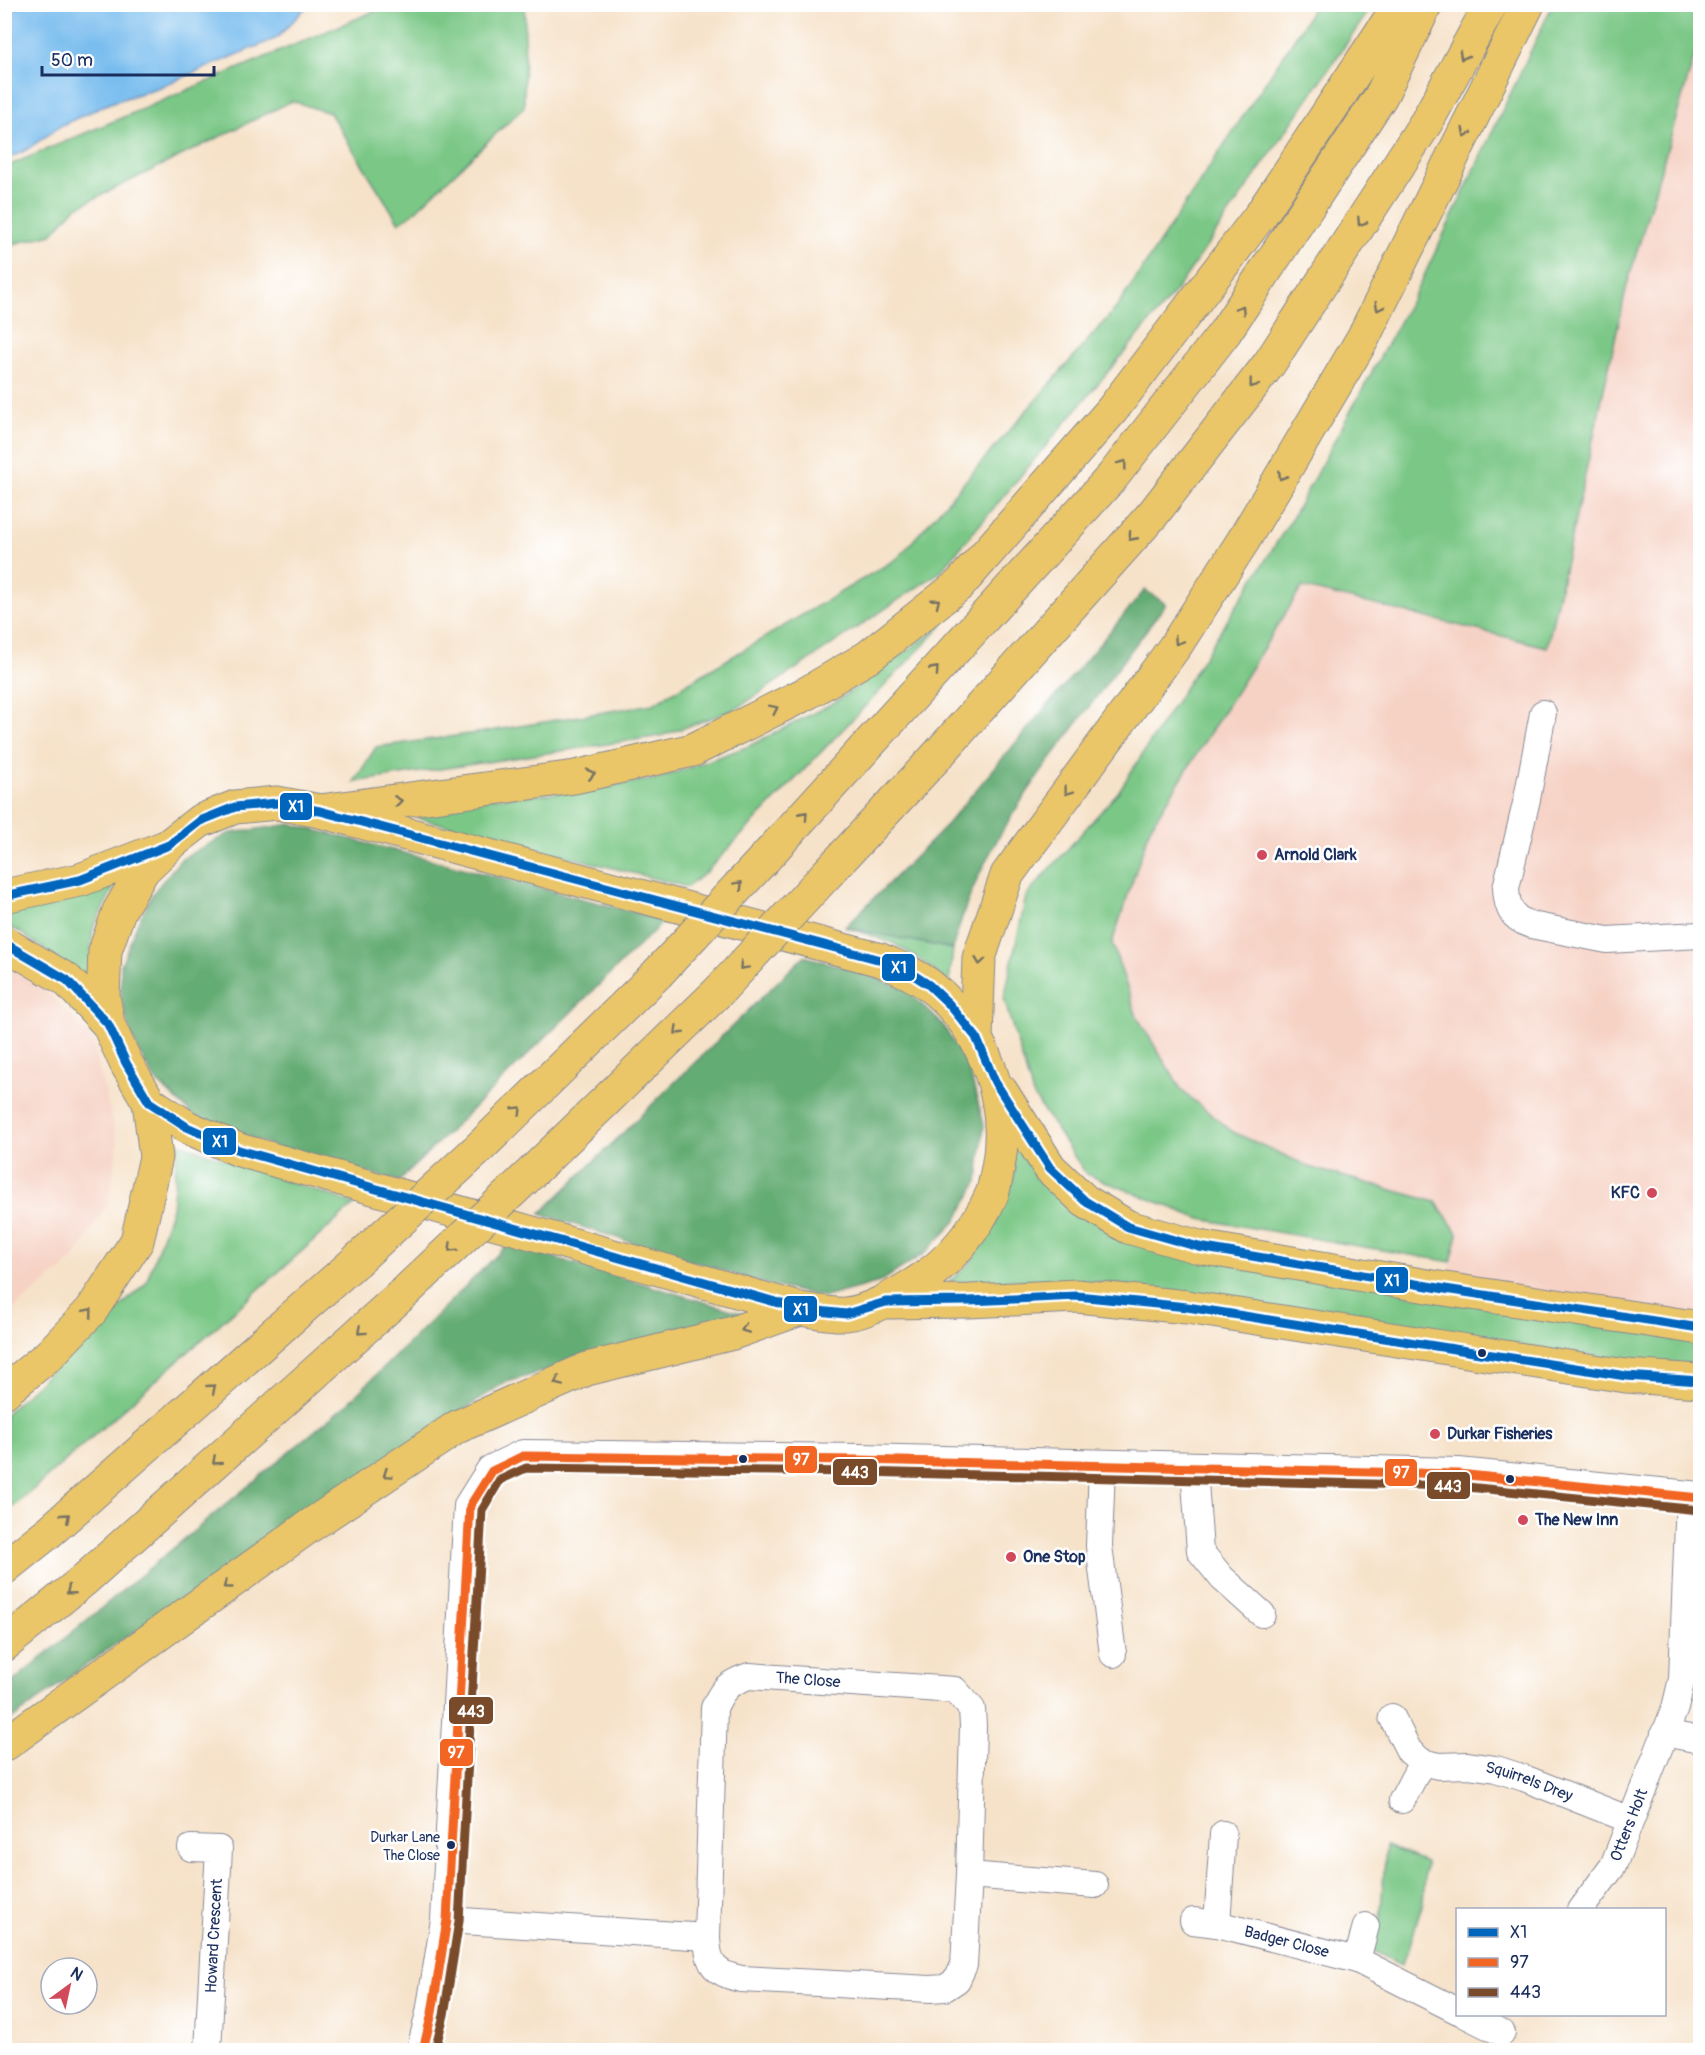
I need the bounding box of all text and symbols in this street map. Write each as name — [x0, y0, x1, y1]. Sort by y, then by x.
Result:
scale bar — [42, 39, 214, 77]
text: 50 m — [51, 49, 93, 72]
one-way arrow — [1459, 50, 1470, 60]
one-way arrow — [1461, 126, 1473, 137]
one-way arrow — [1357, 215, 1368, 226]
one-way arrow — [1374, 301, 1386, 312]
one-way arrow — [1234, 304, 1245, 315]
one-way arrow — [1249, 378, 1260, 389]
one-way arrow — [1115, 459, 1126, 470]
one-way arrow — [1277, 470, 1289, 480]
one-way arrow — [1128, 530, 1139, 541]
one-way arrow — [930, 599, 941, 610]
one-way arrow — [1174, 635, 1185, 646]
one-way arrow — [928, 666, 939, 677]
one-way arrow — [768, 705, 779, 717]
one-way arrow — [586, 768, 596, 781]
one-way arrow — [1064, 784, 1075, 795]
line badge: X1 — [279, 792, 313, 821]
one-way arrow — [394, 796, 403, 808]
text: X1 — [288, 797, 304, 817]
one-way arrow — [797, 811, 808, 821]
place label: Arnold Clark — [1274, 845, 1357, 865]
marker: Arnold Clark — [1255, 848, 1269, 862]
one-way arrow — [732, 881, 743, 892]
line badge: X1 — [881, 953, 916, 982]
one-way arrow — [975, 957, 987, 966]
text: X1 — [891, 958, 907, 978]
one-way arrow — [739, 959, 750, 969]
one-way arrow — [675, 1024, 685, 1035]
one-way arrow — [511, 1107, 522, 1117]
line badge: X1 — [202, 1127, 237, 1156]
text: X1 — [212, 1132, 228, 1152]
place label: KFC — [1611, 1183, 1640, 1203]
marker: KFC — [1645, 1186, 1659, 1200]
one-way arrow — [448, 1241, 458, 1252]
line badge: X1 — [1375, 1266, 1409, 1294]
text: X1 — [1384, 1271, 1400, 1291]
line badge: X1 — [783, 1295, 818, 1323]
text: X1 — [793, 1300, 809, 1320]
one-way arrow — [82, 1308, 93, 1319]
one-way arrow — [740, 1322, 751, 1335]
one-way arrow — [357, 1324, 368, 1335]
unlabelled marker — [1476, 1347, 1488, 1359]
one-way arrow — [553, 1375, 564, 1387]
one-way arrow — [205, 1384, 216, 1395]
place label: Durkar Fisheries — [1447, 1424, 1553, 1444]
marker: Durkar Fisheries — [1428, 1427, 1442, 1441]
line badge: 97 — [784, 1445, 818, 1474]
text: 97 — [793, 1450, 810, 1470]
unlabelled marker — [737, 1453, 749, 1465]
one-way arrow — [212, 1454, 223, 1465]
line badge: 443 — [832, 1458, 878, 1486]
line badge: 97 — [1384, 1458, 1418, 1487]
text: 443 — [841, 1463, 869, 1483]
text: 97 — [1393, 1463, 1410, 1483]
one-way arrow — [382, 1467, 393, 1478]
line badge: 443 — [1426, 1471, 1471, 1500]
unlabelled marker — [1504, 1473, 1516, 1485]
text: 443 — [1434, 1477, 1462, 1497]
place label: The New Inn — [1534, 1510, 1618, 1530]
one-way arrow — [59, 1513, 69, 1524]
marker: The New Inn — [1516, 1513, 1530, 1527]
place label: One Stop — [1023, 1547, 1086, 1567]
marker: One Stop — [1004, 1550, 1018, 1564]
one-way arrow — [222, 1578, 233, 1589]
one-way arrow — [66, 1583, 77, 1594]
street label: The Close — [775, 1668, 841, 1692]
line badge: 443 — [448, 1696, 494, 1725]
text: 443 — [457, 1702, 485, 1722]
line badge: 97 — [439, 1738, 474, 1767]
text: 97 — [448, 1743, 465, 1763]
street label: Squirrels Drey — [1484, 1758, 1576, 1806]
street label: Otters Holt — [1606, 1785, 1653, 1864]
place label: Durkar Lane The Close — [370, 1829, 440, 1864]
marker: Durkar Lane The Close — [445, 1839, 457, 1851]
street label: Howard Crescent — [201, 1878, 227, 1994]
legend — [1456, 1908, 1666, 2016]
street label: Badger Close — [1242, 1921, 1331, 1962]
text: X1 — [1510, 1921, 1527, 1944]
text: 97 — [1510, 1951, 1529, 1974]
north arrow — [39, 1956, 99, 2016]
text: N — [67, 1963, 87, 1986]
text: 443 — [1510, 1981, 1541, 2004]

